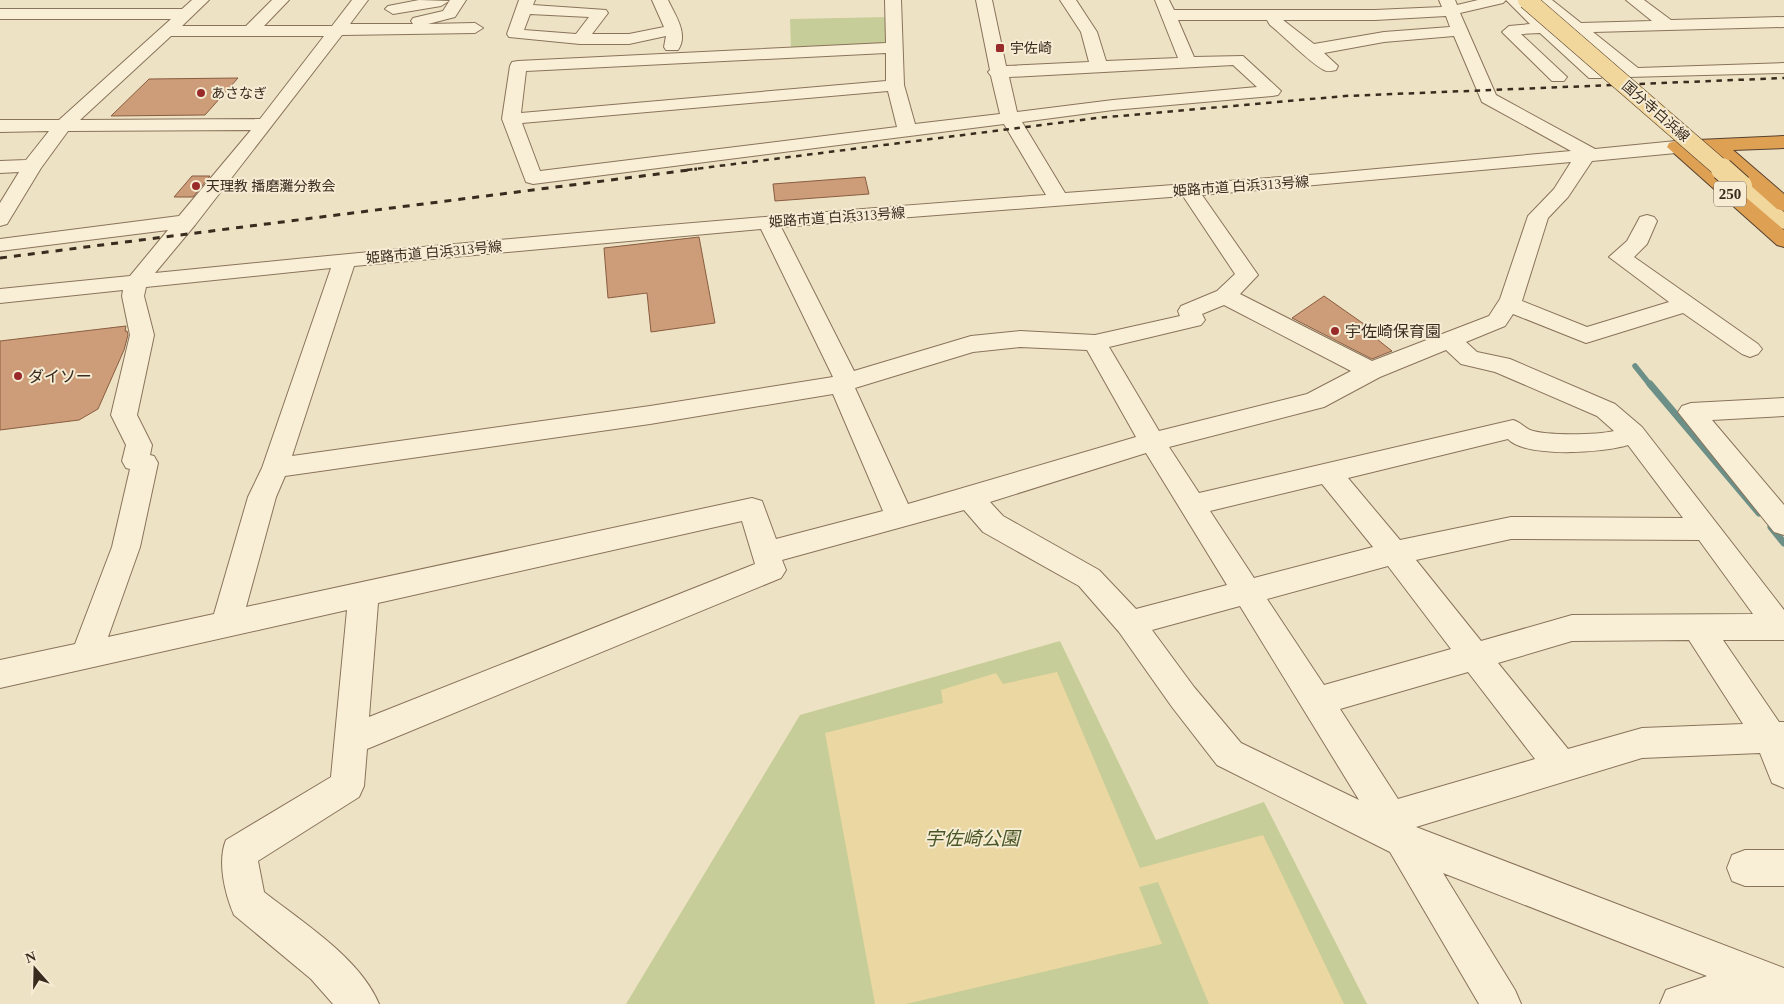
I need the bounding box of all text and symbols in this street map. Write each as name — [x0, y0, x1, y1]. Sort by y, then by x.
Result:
place label: 宇佐崎 — [1010, 41, 1052, 56]
marker: 宇佐崎 — [994, 42, 1006, 54]
street label: 国分寺白浜線 — [1619, 78, 1692, 145]
place label: あさなぎ — [211, 86, 267, 101]
marker: あさなぎ — [195, 87, 207, 99]
street label: 姫路市道 白浜313号線 — [1172, 174, 1310, 199]
place label: 天理教 播磨灘分教会 — [206, 178, 336, 194]
marker: 天理教 播磨灘分教会 — [190, 180, 202, 192]
road number: 250 — [1714, 182, 1746, 206]
street label: 姫路市道 白浜313号線 — [768, 205, 906, 230]
street label: 姫路市道 白浜313号線 — [365, 239, 503, 266]
place label: 宇佐崎保育園 — [1345, 323, 1441, 340]
marker: 宇佐崎保育園 — [1329, 325, 1341, 337]
place label: ダイソー — [28, 368, 92, 385]
marker: ダイソー — [12, 370, 24, 382]
park label: 宇佐崎公園 — [924, 828, 1022, 849]
north arrow — [10, 944, 60, 994]
text: N — [23, 948, 38, 966]

